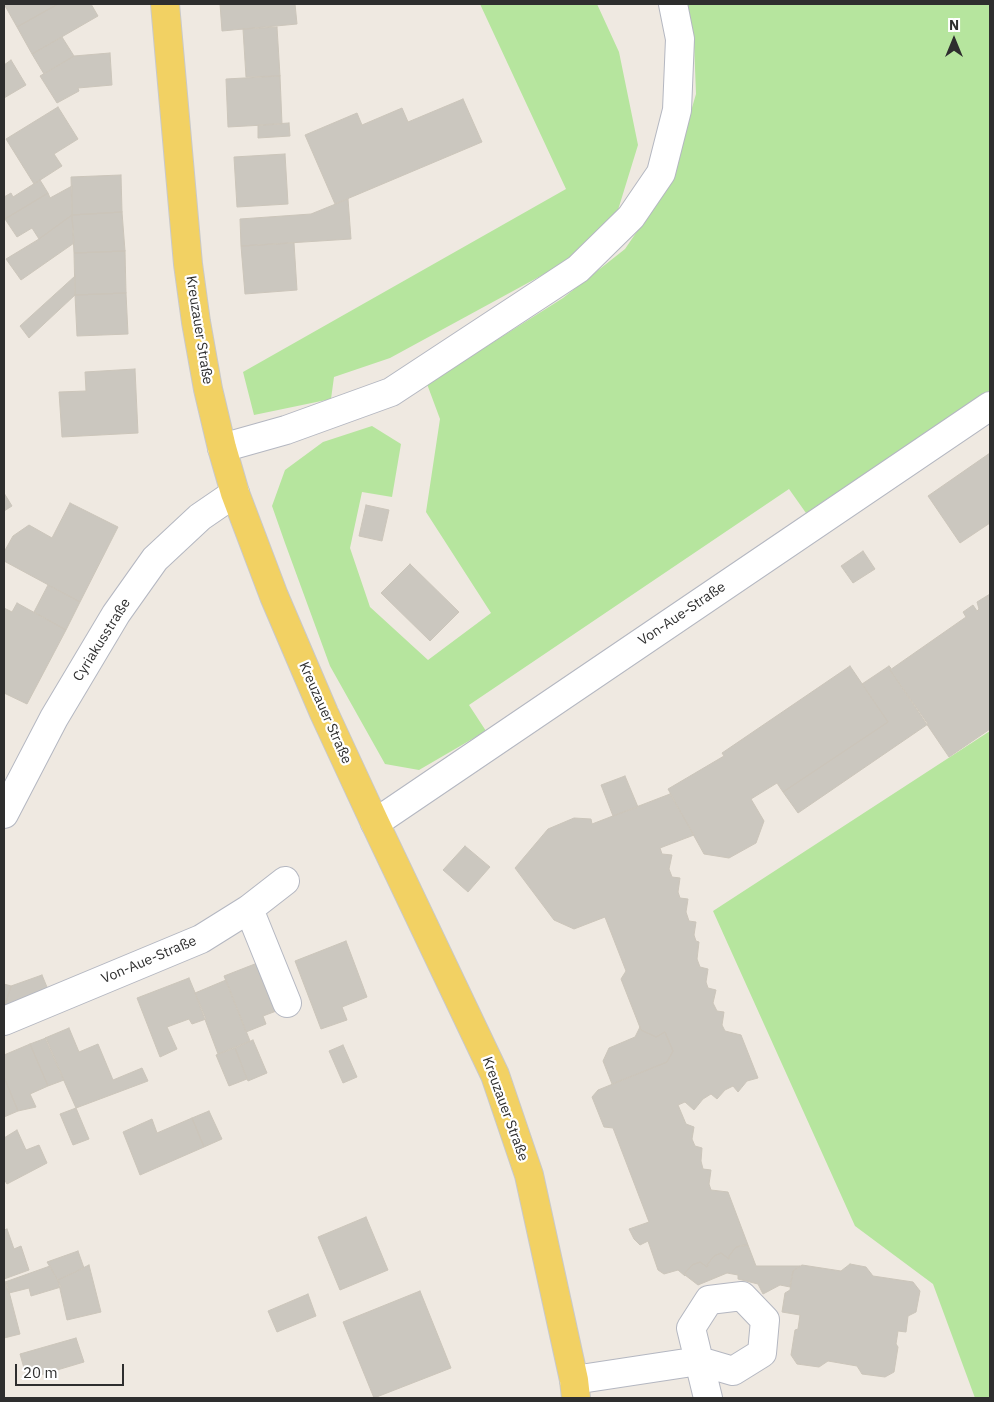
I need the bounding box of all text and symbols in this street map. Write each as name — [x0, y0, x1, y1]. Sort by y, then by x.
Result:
north arrow — [929, 15, 979, 65]
text: N — [949, 16, 959, 34]
street label: Kreuzauer Straße — [182, 274, 216, 386]
street label: Von-Aue-Straße — [635, 579, 729, 649]
street label: Cyriakusstraße — [70, 595, 134, 685]
street label: Kreuzauer Straße — [295, 659, 355, 767]
street label: Von-Aue-Straße — [99, 932, 199, 988]
street label: Kreuzauer Straße — [478, 1055, 532, 1163]
scale bar — [18, 1354, 126, 1386]
text: 20 m — [23, 1363, 58, 1382]

